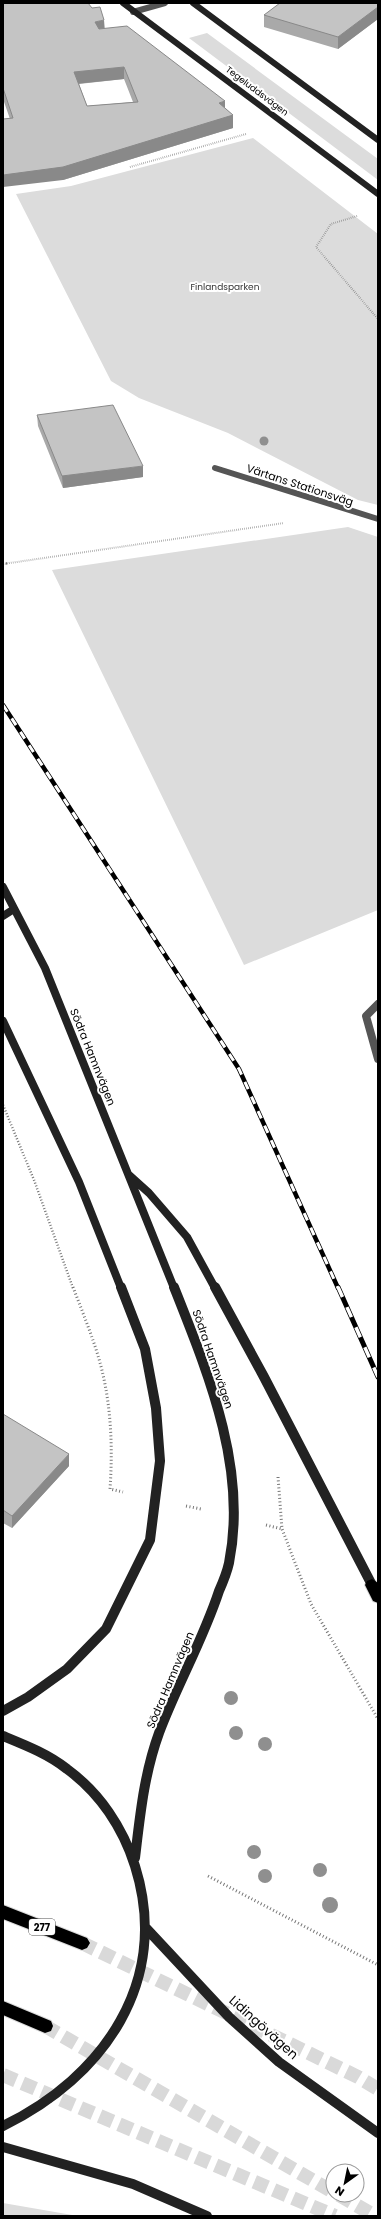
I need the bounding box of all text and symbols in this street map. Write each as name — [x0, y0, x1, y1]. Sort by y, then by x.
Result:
street label: Tegeluddsvägen — [223, 63, 291, 119]
park label: Finlandsparken — [191, 281, 260, 293]
street label: Värtans Stationsväg — [244, 460, 356, 510]
street label: Södra Hamnvägen — [66, 1006, 120, 1108]
street label: Södra Hamnvägen — [189, 1307, 237, 1411]
street label: Södra Hamnvägen — [142, 1629, 198, 1731]
road number: 277 — [29, 1919, 55, 1935]
street label: Lidingövägen — [225, 1991, 303, 2064]
north arrow — [325, 2163, 365, 2203]
text: N — [332, 2182, 347, 2200]

